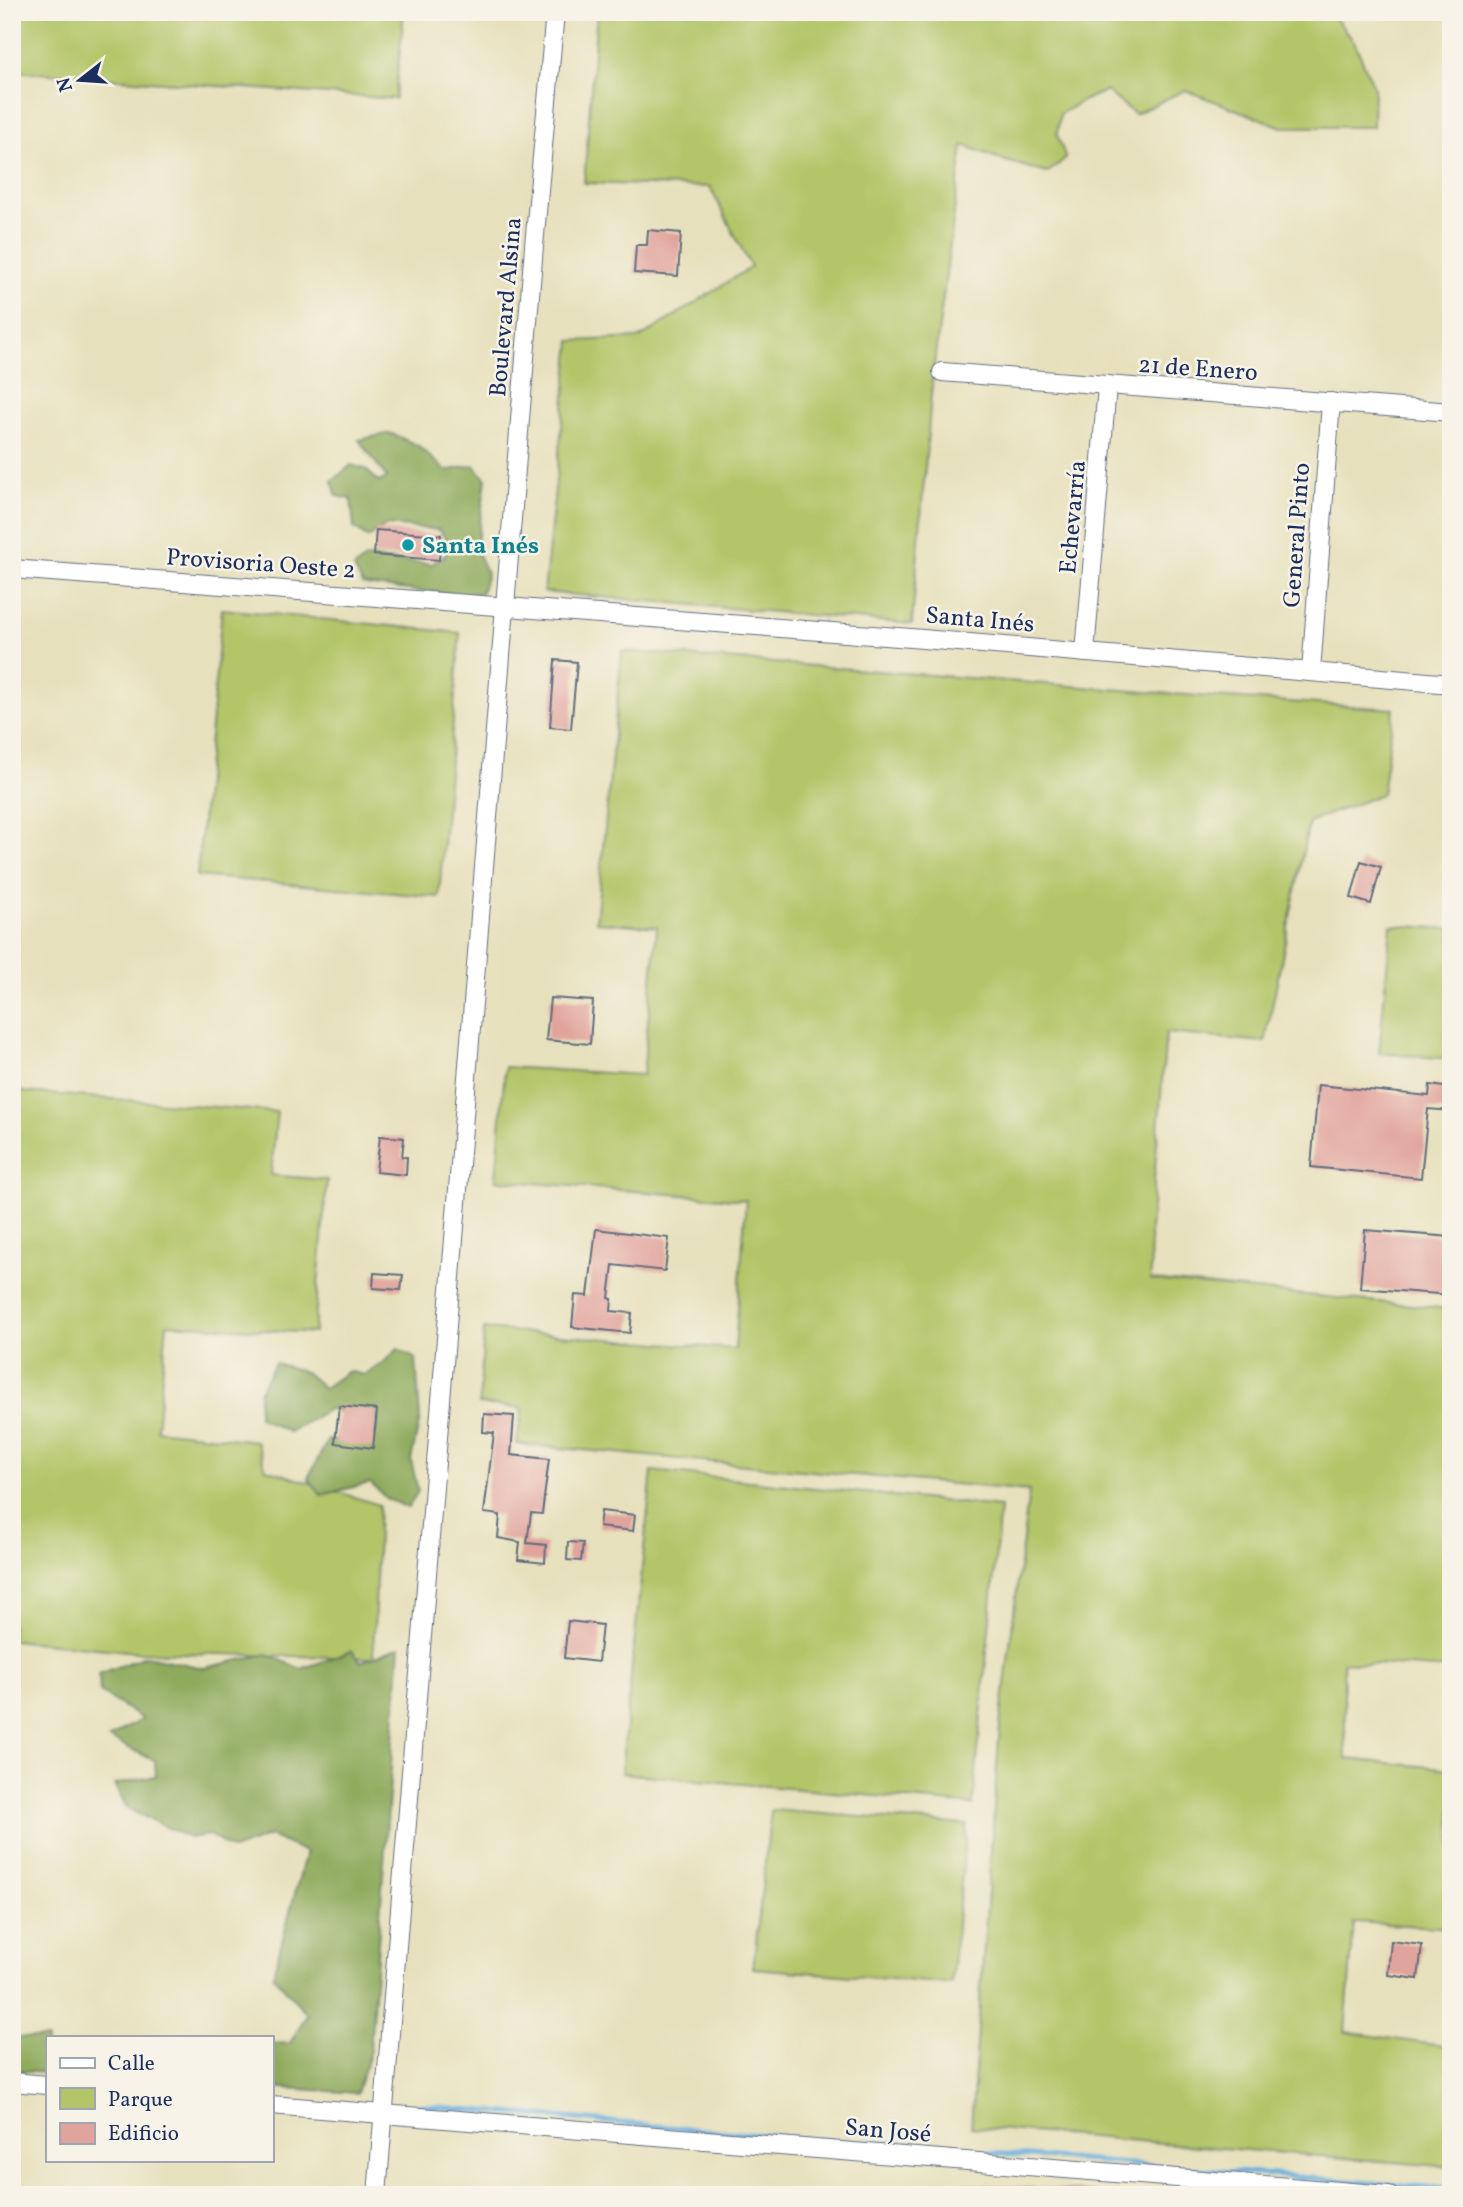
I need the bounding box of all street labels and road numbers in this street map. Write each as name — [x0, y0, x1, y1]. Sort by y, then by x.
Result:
street label: Boulevard Alsina — [482, 216, 532, 399]
street label: 21 de Enero — [1137, 349, 1259, 391]
street label: Echevarría — [1052, 459, 1096, 575]
street label: General Pinto — [1276, 462, 1320, 609]
street label: Provisoria Oeste 2 — [165, 541, 357, 589]
street label: Santa Inés — [924, 599, 1036, 643]
street label: San José — [843, 2111, 932, 2153]

